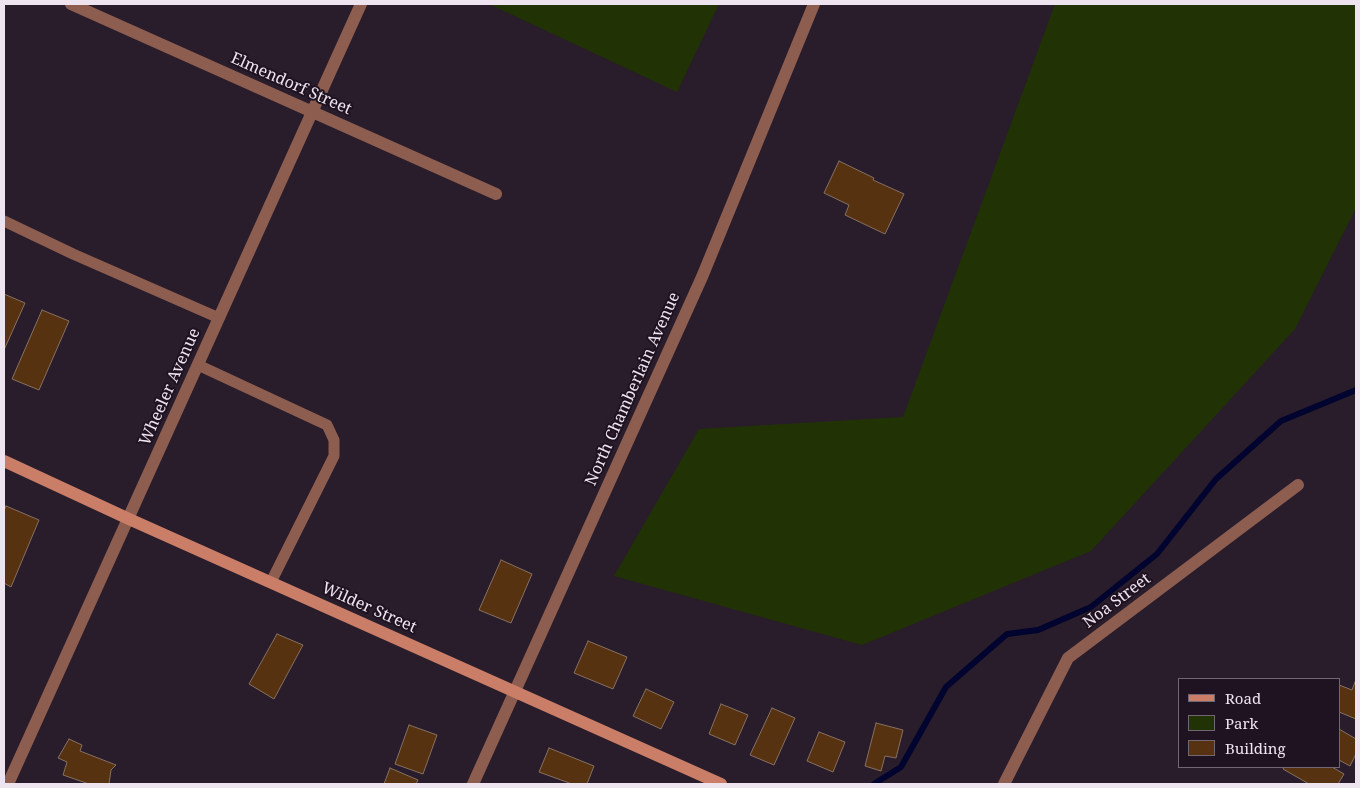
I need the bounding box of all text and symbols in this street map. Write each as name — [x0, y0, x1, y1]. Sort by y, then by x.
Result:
street label: Elmendorf Street — [228, 49, 354, 119]
street label: North Chamberlain Avenue — [582, 289, 684, 489]
street label: Wheeler Avenue — [136, 325, 204, 449]
street label: Noa Street — [1080, 569, 1154, 633]
street label: Wilder Street — [319, 579, 419, 637]
legend — [1178, 678, 1340, 768]
text: Road — [1225, 688, 1261, 708]
text: Park — [1225, 713, 1258, 733]
text: Building — [1225, 738, 1286, 758]

